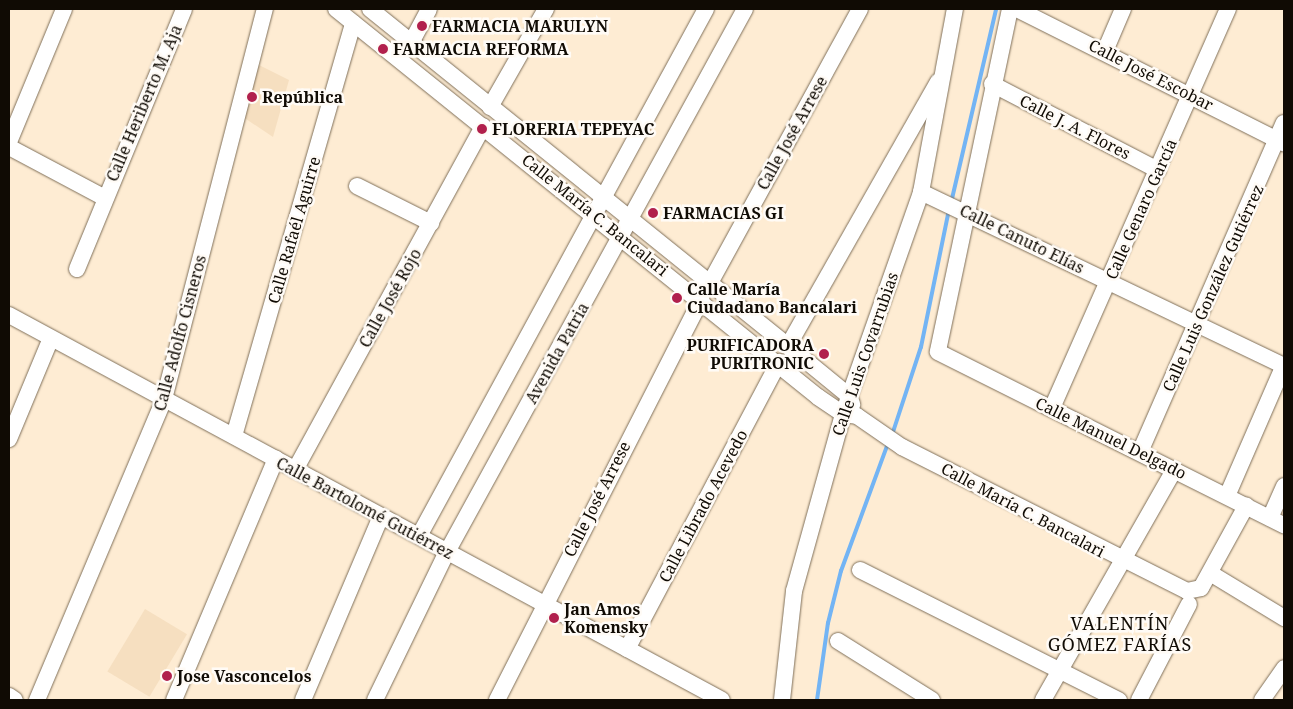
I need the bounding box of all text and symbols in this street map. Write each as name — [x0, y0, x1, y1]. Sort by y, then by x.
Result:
place label: FARMACIA MARULYN — [432, 16, 608, 36]
marker: FARMACIA MARULYN — [416, 20, 428, 32]
street label: Calle Heriberto M. Aja — [102, 22, 186, 184]
street label: Calle José Escobar — [1086, 35, 1216, 115]
place label: FARMACIA REFORMA — [393, 39, 569, 59]
marker: FARMACIA REFORMA — [377, 43, 389, 55]
street label: Calle José Arrese — [753, 73, 831, 193]
place label: República — [262, 87, 343, 107]
marker: República — [246, 91, 258, 103]
street label: Calle J. A. Flores — [1016, 91, 1134, 163]
place label: FLORERIA TEPEYAC — [492, 119, 654, 139]
marker: FLORERIA TEPEYAC — [476, 123, 488, 135]
street label: Calle Genaro García — [1101, 136, 1181, 282]
street label: Calle María C. Bancalari — [518, 150, 672, 280]
street label: Calle Rafaél Aguirre — [264, 154, 324, 306]
street label: Calle Luis González Gutiérrez — [1159, 181, 1267, 395]
street label: Calle Canuto Elías — [957, 201, 1087, 277]
place label: FARMACIAS GI — [663, 203, 784, 223]
marker: FARMACIAS GI — [647, 207, 659, 219]
street label: Calle José Rojo — [355, 245, 425, 351]
street label: Calle Adolfo Cisneros — [150, 253, 210, 413]
street label: Calle Luis Covarrubias — [828, 270, 902, 438]
place label: Calle María Ciudadano Bancalari — [687, 279, 857, 317]
marker: Calle María Ciudadano Bancalari — [671, 292, 683, 304]
street label: Avenida Patria — [521, 299, 593, 407]
place label: PURIFICADORA PURITRONIC — [687, 335, 814, 373]
marker: PURIFICADORA PURITRONIC — [818, 348, 830, 360]
street label: Calle Manuel Delgado — [1032, 393, 1190, 483]
street label: Calle Librado Acevedo — [655, 426, 751, 586]
street label: Calle José Arrese — [560, 438, 634, 560]
street label: Calle Bartolomé Gutiérrez — [273, 453, 457, 563]
street label: Calle María C. Bancalari — [938, 459, 1108, 561]
place label: Jan Amos Komensky — [564, 599, 648, 637]
marker: Jan Amos Komensky — [548, 612, 560, 624]
district label: VALENTÍN GÓMEZ FARÍAS — [1046, 613, 1194, 656]
place label: Jose Vasconcelos — [177, 666, 311, 686]
marker: Jose Vasconcelos — [161, 670, 173, 682]

